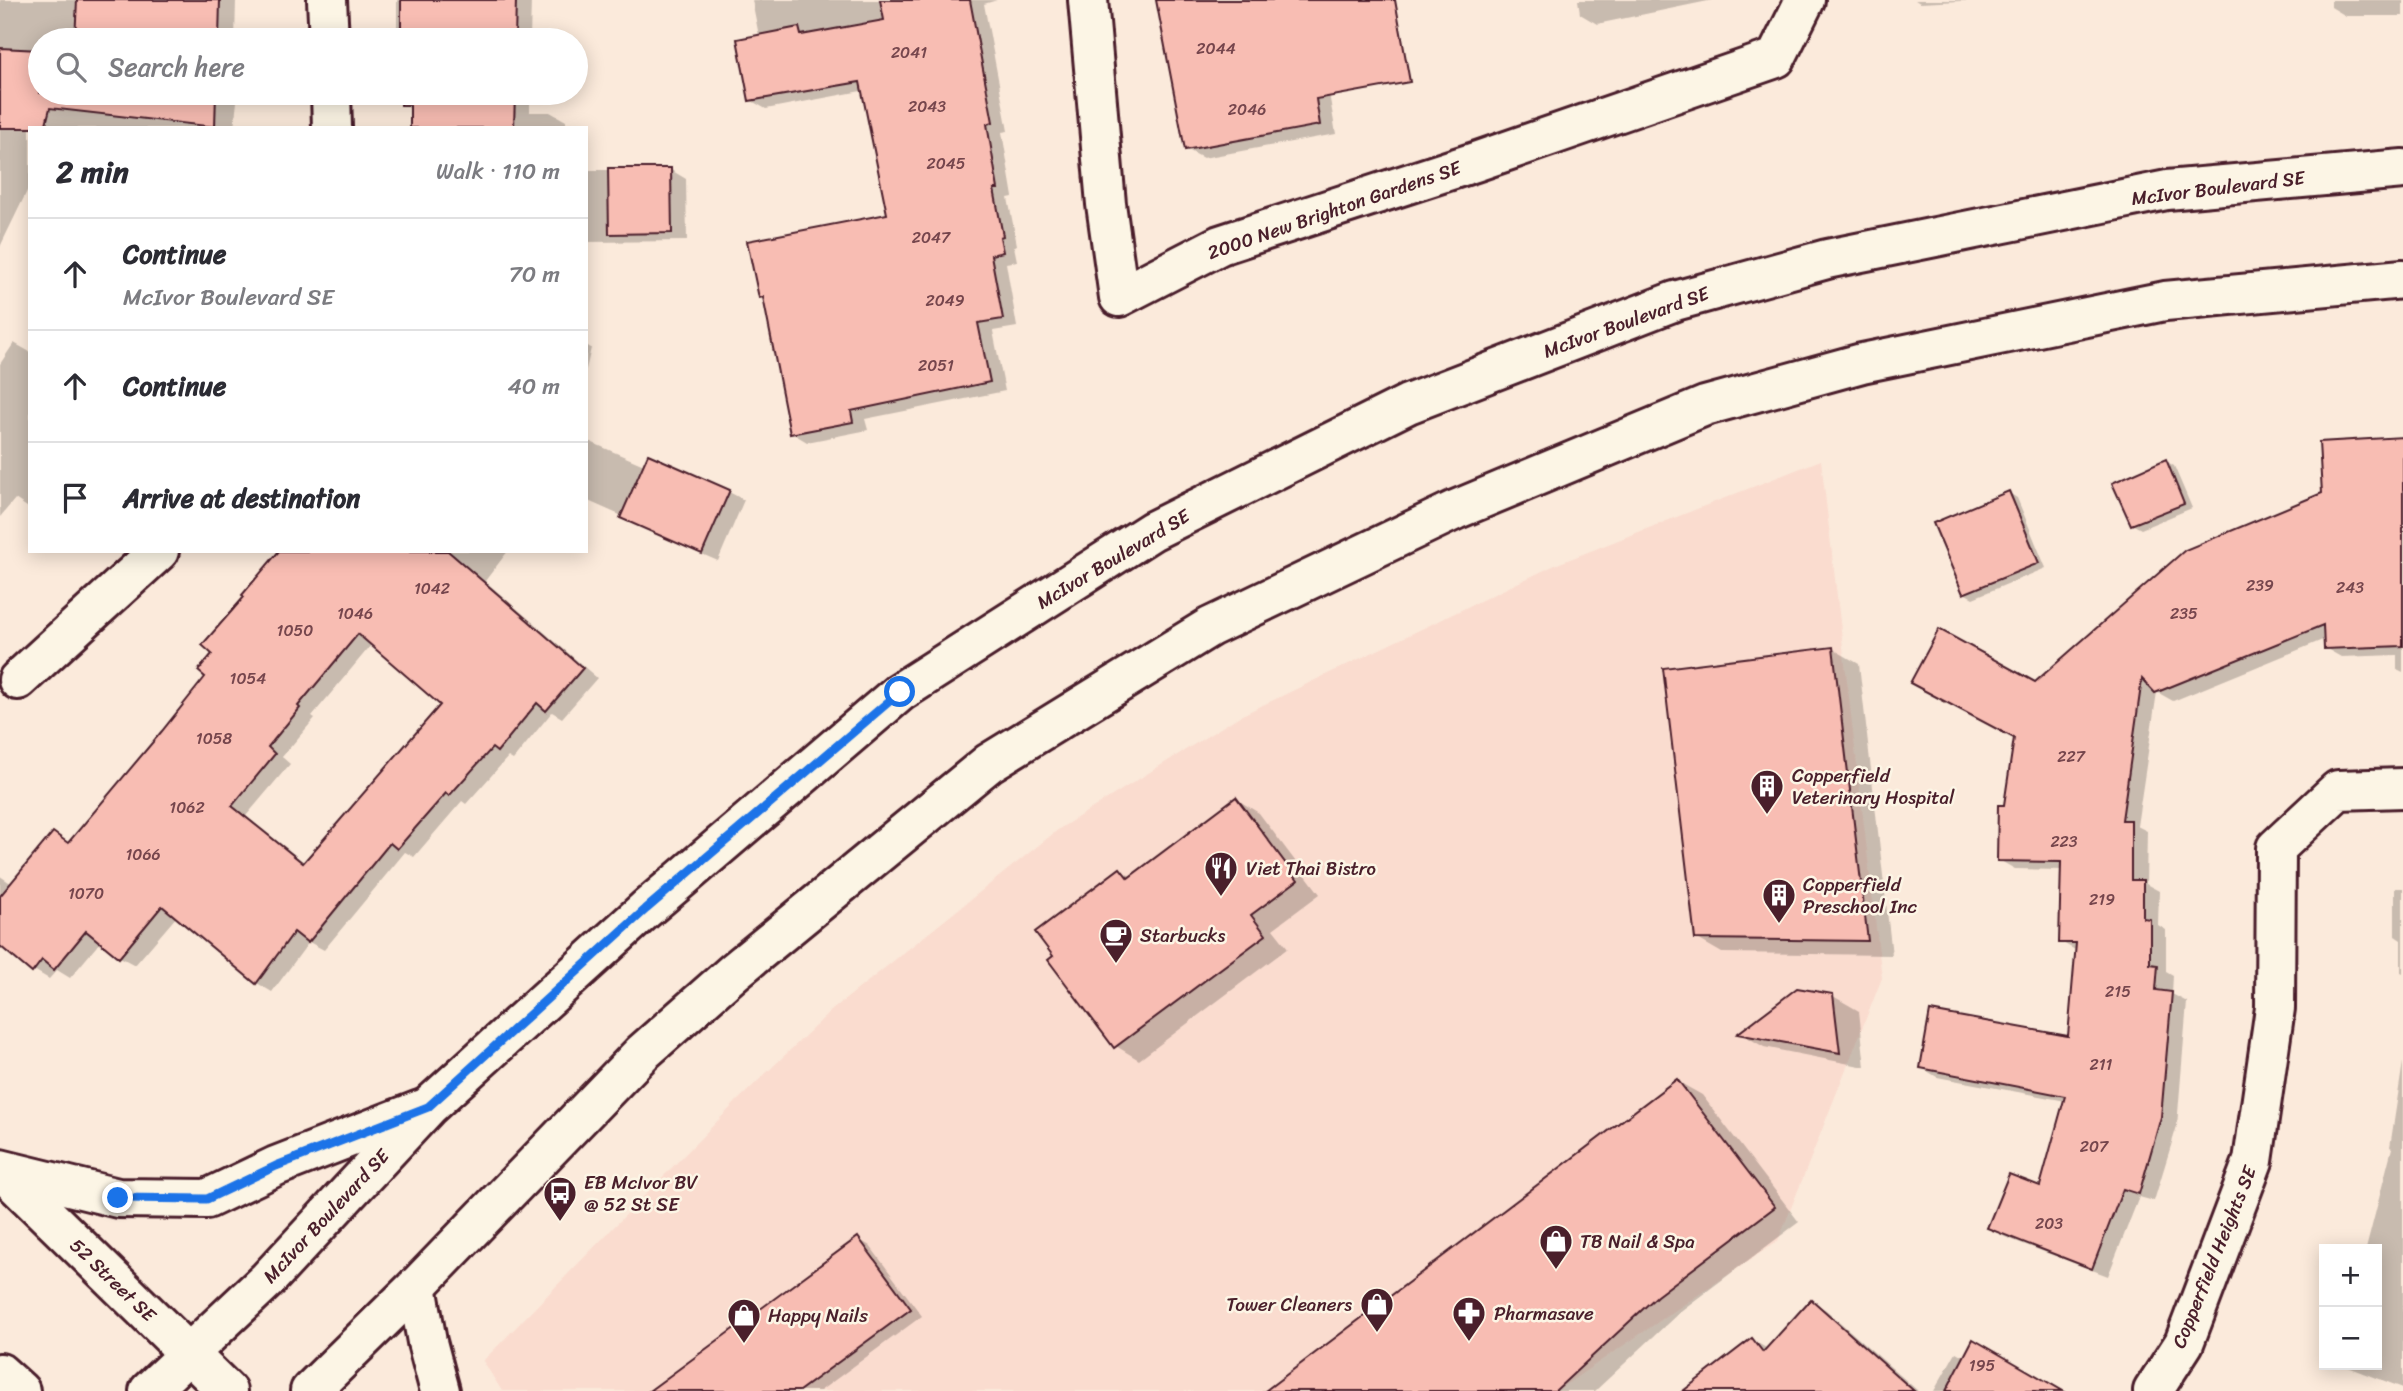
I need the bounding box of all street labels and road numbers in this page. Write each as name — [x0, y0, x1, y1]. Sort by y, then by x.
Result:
street label: 2000 New Brighton Gardens SE — [1203, 151, 1467, 269]
street label: McIvor Boulevard SE — [2129, 161, 2308, 215]
street label: McIvor Boulevard SE — [1538, 276, 1715, 367]
street label: McIvor Boulevard SE — [1030, 499, 1197, 618]
street label: McIvor Boulevard SE — [254, 1140, 399, 1291]
street label: Copperfield Heights SE — [2162, 1159, 2266, 1353]
street label: 52 Street SE — [62, 1230, 165, 1331]

